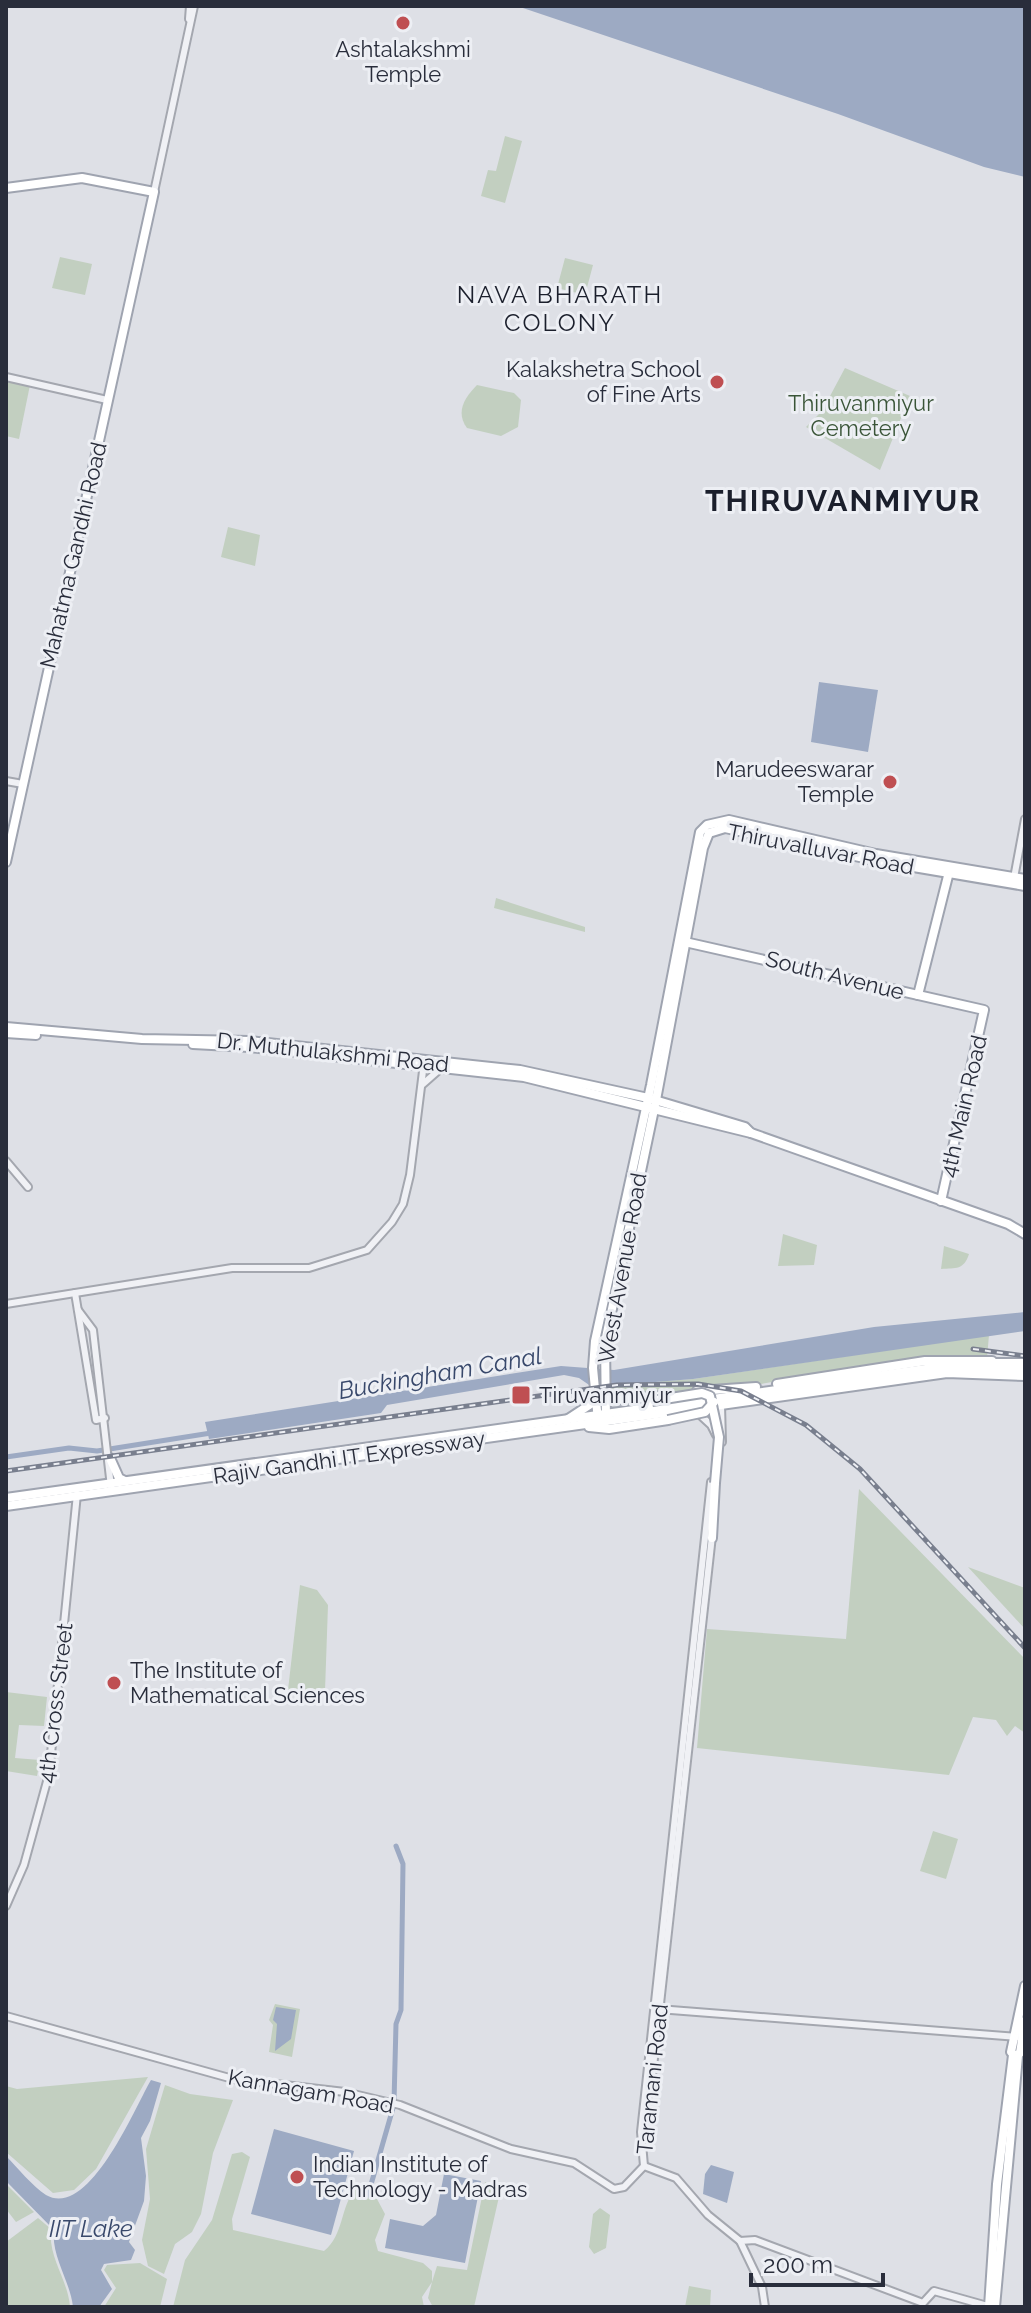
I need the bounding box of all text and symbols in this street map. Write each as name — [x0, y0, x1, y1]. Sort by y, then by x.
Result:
marker: Ashtalakshmi Temple — [394, 14, 412, 32]
place label: Ashtalakshmi Temple — [335, 36, 471, 87]
district label: NAVA BHARATH COLONY — [457, 280, 663, 337]
place label: Kalakshetra School of Fine Arts — [506, 356, 701, 407]
marker: Kalakshetra School of Fine Arts — [708, 373, 726, 391]
park label: Thiruvanmiyur Cemetery — [788, 390, 934, 441]
street label: Mahatma Gandhi Road — [34, 439, 112, 671]
district label: THIRUVANMIYUR — [705, 483, 981, 518]
place label: Marudeeswarar Temple — [715, 756, 874, 807]
marker: Marudeeswarar Temple — [881, 773, 899, 791]
street label: Thiruvalluvar Road — [726, 818, 916, 880]
street label: South Avenue — [763, 945, 907, 1005]
street label: Dr. Muthulakshmi Road — [216, 1027, 450, 1077]
street label: 4th Main Road — [934, 1032, 992, 1180]
street label: West Avenue Road — [592, 1171, 652, 1365]
water label: Buckingham Canal — [336, 1341, 544, 1405]
place label: Tiruvanmiyur — [539, 1382, 672, 1408]
marker: Tiruvanmiyur — [510, 1384, 532, 1406]
street label: Rajiv Gandhi IT Expressway — [211, 1425, 487, 1489]
street label: 4th Cross Street — [32, 1621, 78, 1785]
place label: The Institute of Mathematical Sciences — [130, 1657, 365, 1708]
marker: The Institute of Mathematical Sciences — [105, 1674, 123, 1692]
street label: Taramani Road — [631, 2003, 673, 2155]
street label: Kannagam Road — [226, 2064, 396, 2118]
place label: Indian Institute of Technology - Madras — [313, 2151, 527, 2202]
marker: Indian Institute of Technology - Madras — [288, 2168, 306, 2186]
water label: IIT Lake — [49, 2214, 133, 2243]
scale bar — [751, 2237, 883, 2287]
text: 200 m — [763, 2250, 833, 2279]

